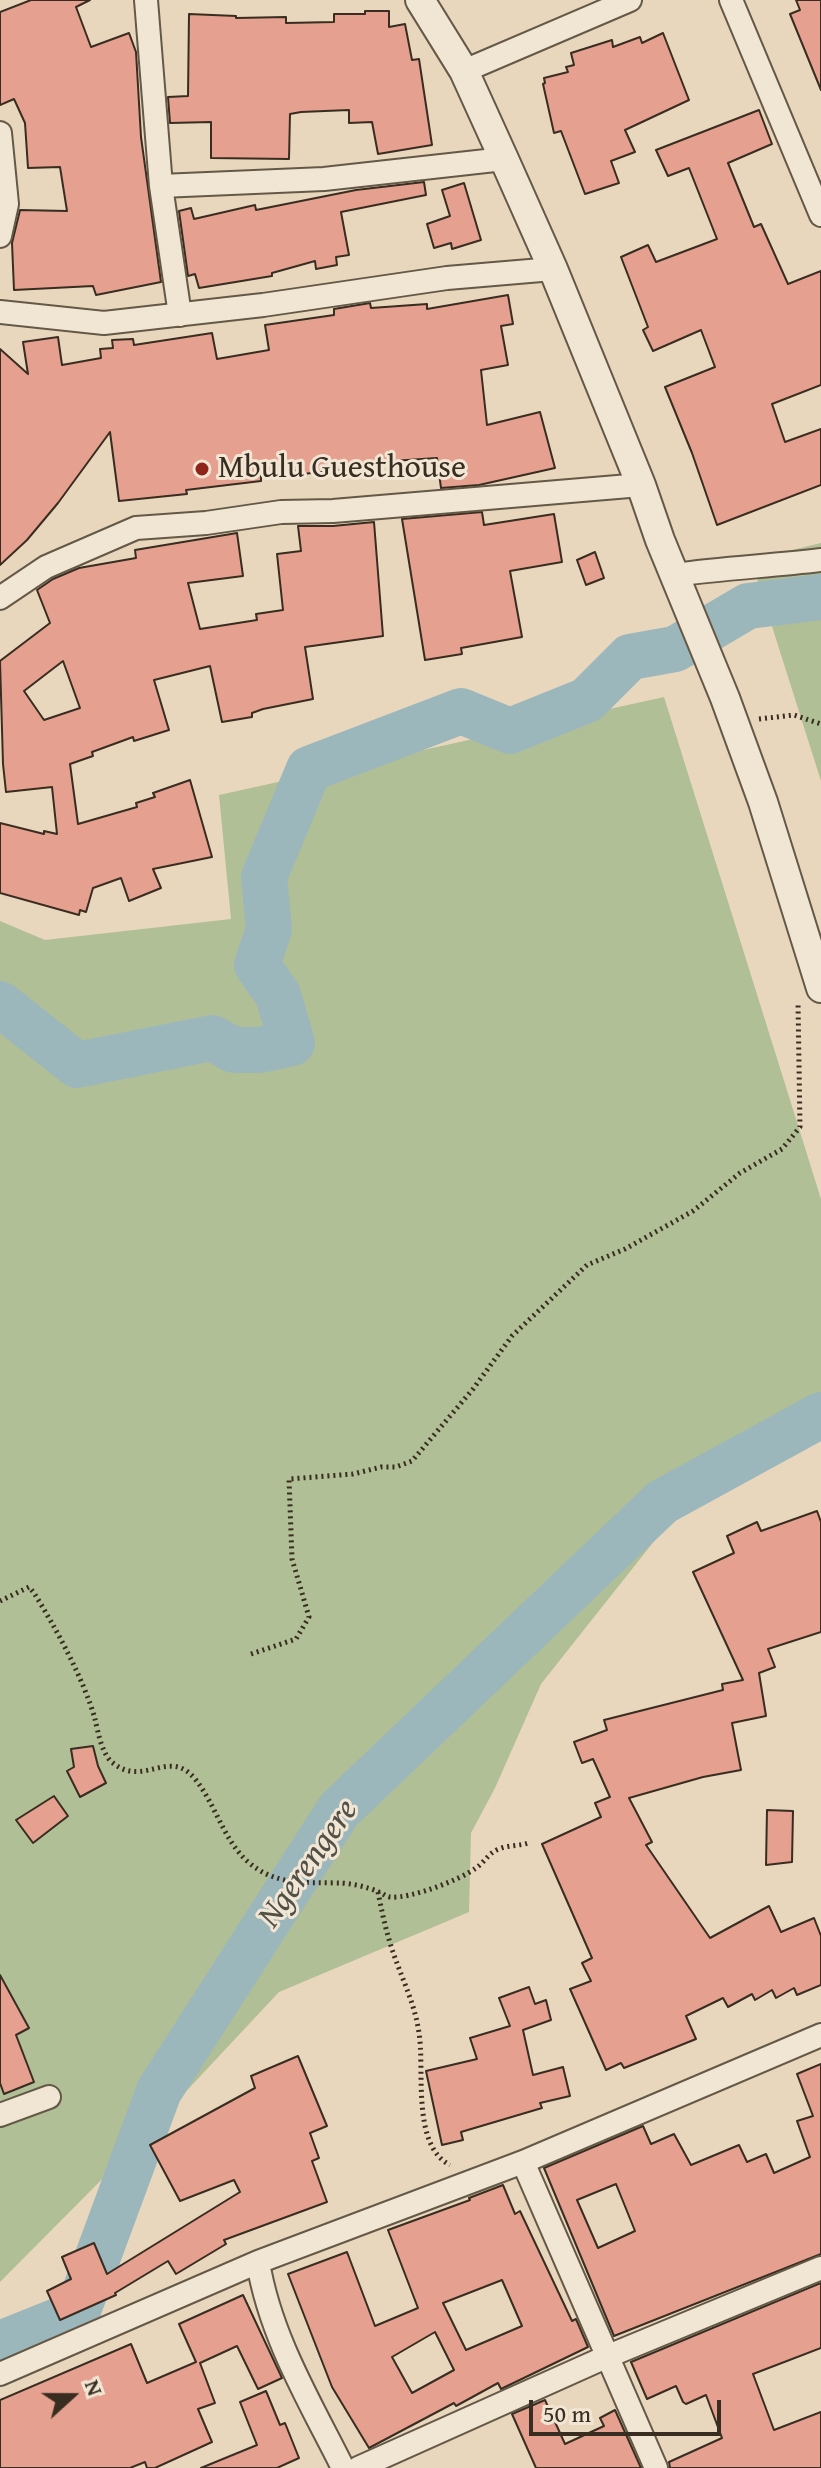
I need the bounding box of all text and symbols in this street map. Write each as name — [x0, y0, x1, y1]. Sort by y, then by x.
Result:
place label: Mbulu Guesthouse — [218, 450, 466, 488]
marker: Mbulu Guesthouse — [193, 460, 211, 478]
water label: Ngerengere — [250, 1792, 368, 1936]
north arrow — [32, 2356, 112, 2436]
text: N — [77, 2375, 112, 2400]
scale bar — [533, 2384, 725, 2434]
text: 50 m — [543, 2396, 591, 2431]

